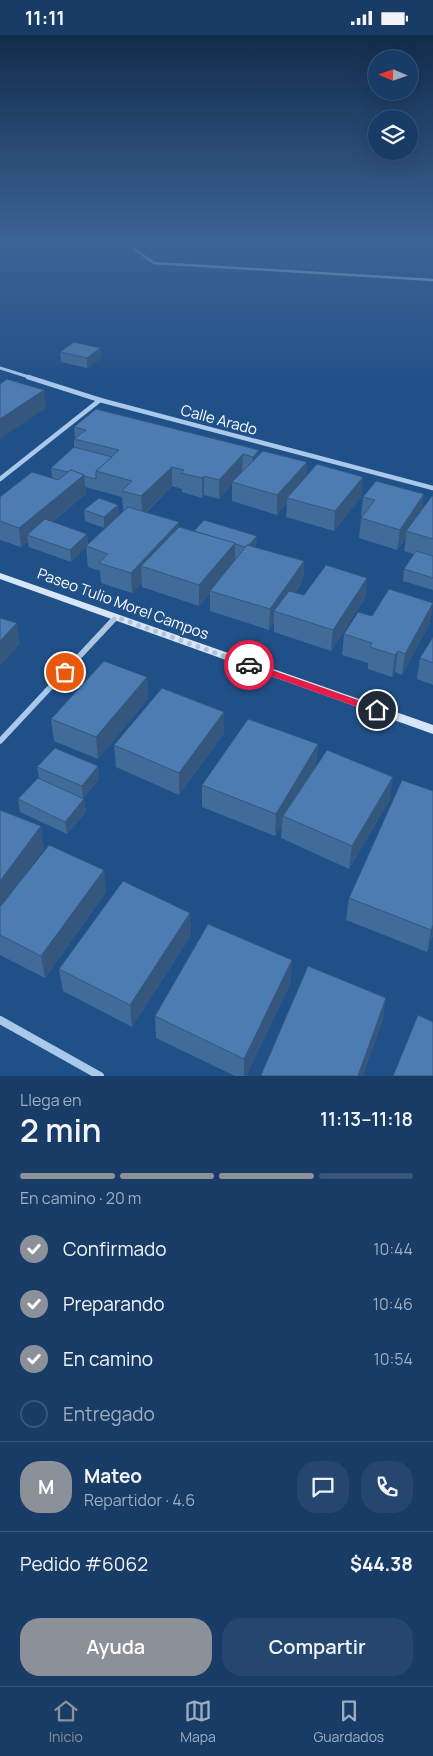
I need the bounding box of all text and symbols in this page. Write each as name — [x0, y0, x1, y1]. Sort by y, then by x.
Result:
text: 11:11 — [25, 5, 65, 31]
north arrow — [368, 50, 418, 100]
map controls — [368, 50, 418, 160]
button: layers — [368, 110, 418, 160]
street label: Calle Arado — [178, 399, 260, 440]
street label: Paseo Tulio Morel Campos — [35, 563, 212, 644]
courier — [224, 640, 274, 690]
pin — [44, 651, 86, 693]
icon: car — [235, 651, 263, 679]
icon: bag — [51, 658, 79, 686]
pin — [356, 689, 398, 731]
icon: home — [363, 696, 391, 724]
text: Llega en — [20, 1089, 81, 1111]
text: 11:13–11:18 — [320, 1106, 413, 1132]
text: 2 min — [20, 1108, 102, 1152]
text: En camino · 20 m — [20, 1187, 141, 1209]
icon: check — [20, 1235, 48, 1263]
text: Confirmado — [63, 1236, 167, 1262]
text: 10:44 — [373, 1238, 413, 1260]
icon: check — [20, 1290, 48, 1318]
text: Preparando — [63, 1291, 165, 1317]
text: 10:46 — [373, 1293, 413, 1315]
icon: check — [20, 1345, 48, 1373]
text: En camino — [63, 1346, 153, 1372]
text: 10:54 — [374, 1348, 413, 1370]
text: Entregado — [63, 1401, 155, 1427]
button: chat — [297, 1461, 349, 1513]
button: phone — [361, 1461, 413, 1513]
text: Mateo — [84, 1463, 142, 1489]
text: M — [38, 1474, 54, 1500]
text: Repartidor · 4.6 — [84, 1489, 195, 1511]
text: Pedido #6062 — [20, 1551, 148, 1577]
text: $44.38 — [350, 1551, 413, 1577]
button: Ayuda — [20, 1618, 212, 1676]
button: Compartir — [222, 1618, 413, 1676]
tab: Inicio — [49, 1697, 83, 1746]
tab: Mapa — [180, 1697, 216, 1746]
tab: Guardados — [313, 1697, 384, 1746]

